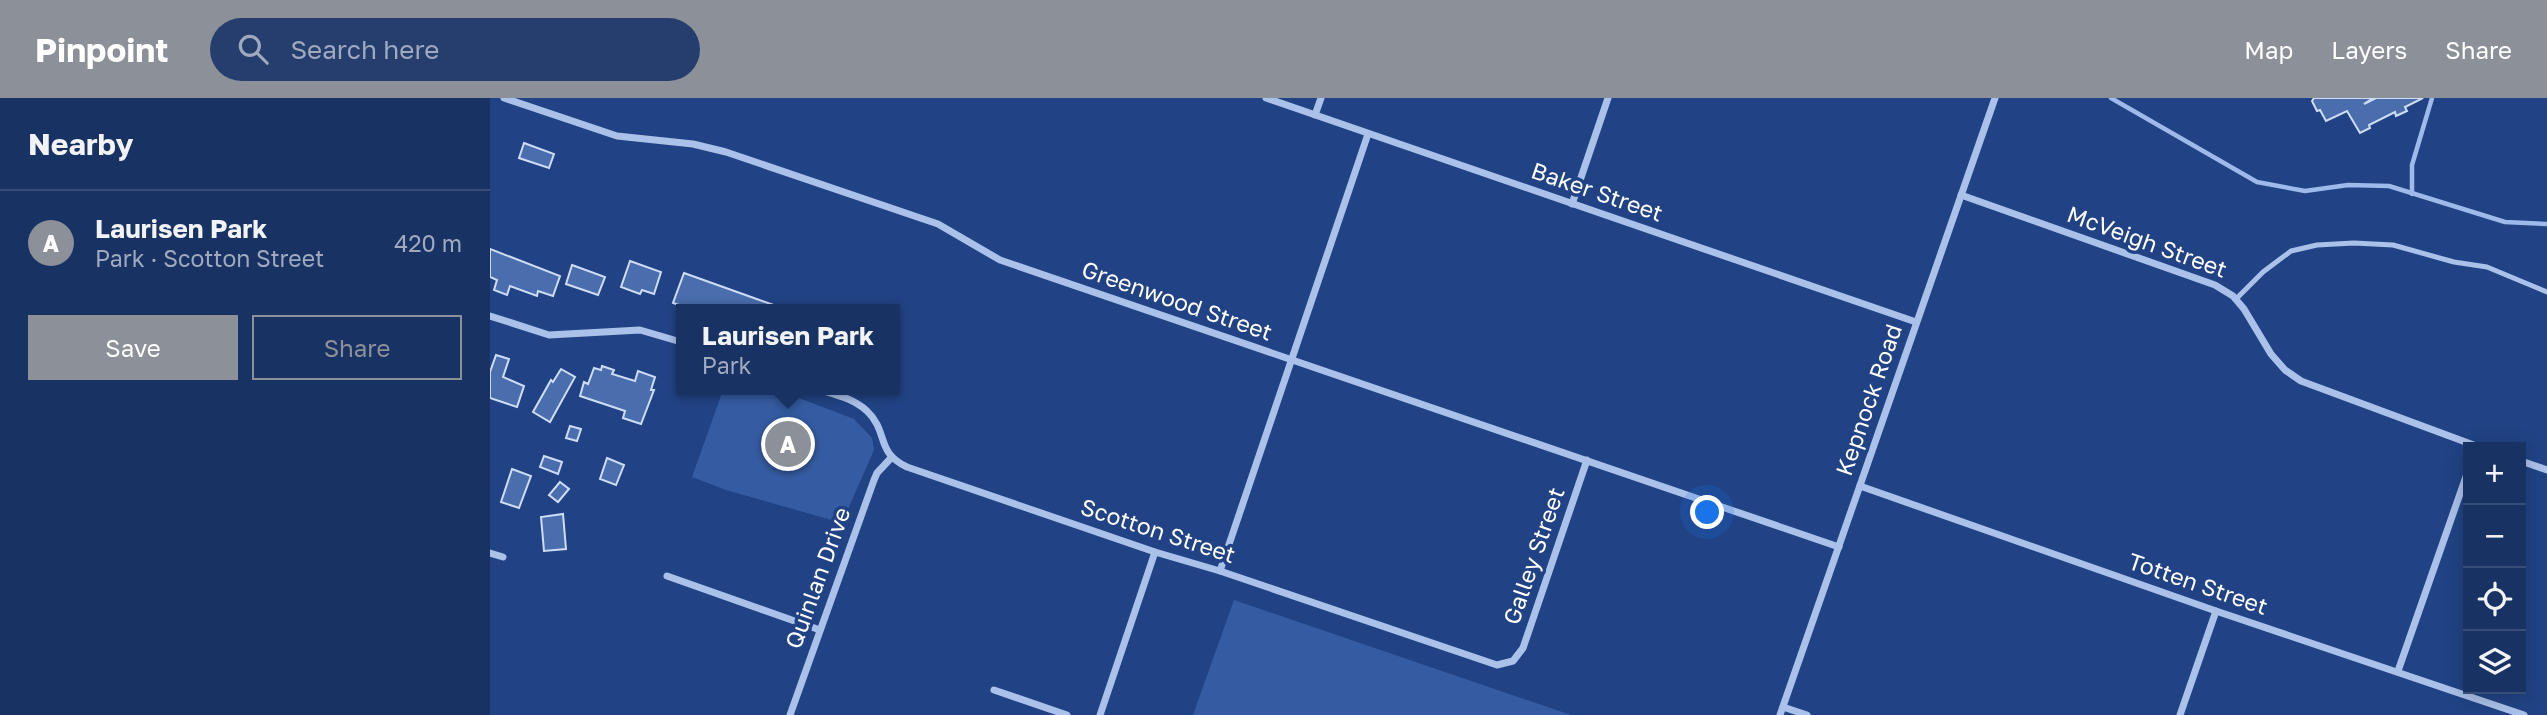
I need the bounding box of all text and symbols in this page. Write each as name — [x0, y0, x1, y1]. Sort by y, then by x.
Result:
search box — [210, 18, 700, 81]
text: Pinpoint — [35, 30, 168, 69]
icon: search — [234, 30, 272, 68]
text: Search here — [290, 34, 439, 65]
text: Map — [2244, 35, 2293, 64]
text: Layers — [2331, 35, 2407, 64]
text: Share — [2445, 35, 2512, 64]
text: Nearby — [28, 126, 133, 162]
street label: Baker Street — [1528, 156, 1667, 227]
street label: McVeigh Street — [2064, 199, 2231, 283]
text: Laurisen Park — [95, 213, 267, 244]
text: A — [43, 229, 59, 257]
text: 420 m — [394, 229, 462, 257]
text: Park · Scotton Street — [95, 244, 324, 272]
street label: Greenwood Street — [1078, 254, 1276, 346]
popup — [676, 304, 900, 395]
button: Save — [28, 315, 238, 380]
button: Share — [252, 315, 462, 380]
text: Laurisen Park — [702, 320, 874, 351]
street label: Kepnock Road — [1829, 320, 1907, 479]
text: Park — [702, 351, 752, 379]
pin: A — [765, 418, 811, 470]
map controls — [2463, 442, 2526, 694]
button: + — [2463, 442, 2526, 505]
street label: Galley Street — [1496, 483, 1570, 628]
street label: Scotton Street — [1077, 492, 1239, 568]
your location — [1690, 495, 1724, 529]
street label: Quinlan Drive — [779, 503, 856, 652]
button: − — [2463, 505, 2526, 568]
street label: Totten Street — [2125, 546, 2272, 620]
button: locate — [2463, 568, 2526, 631]
button: layers — [2463, 631, 2526, 694]

